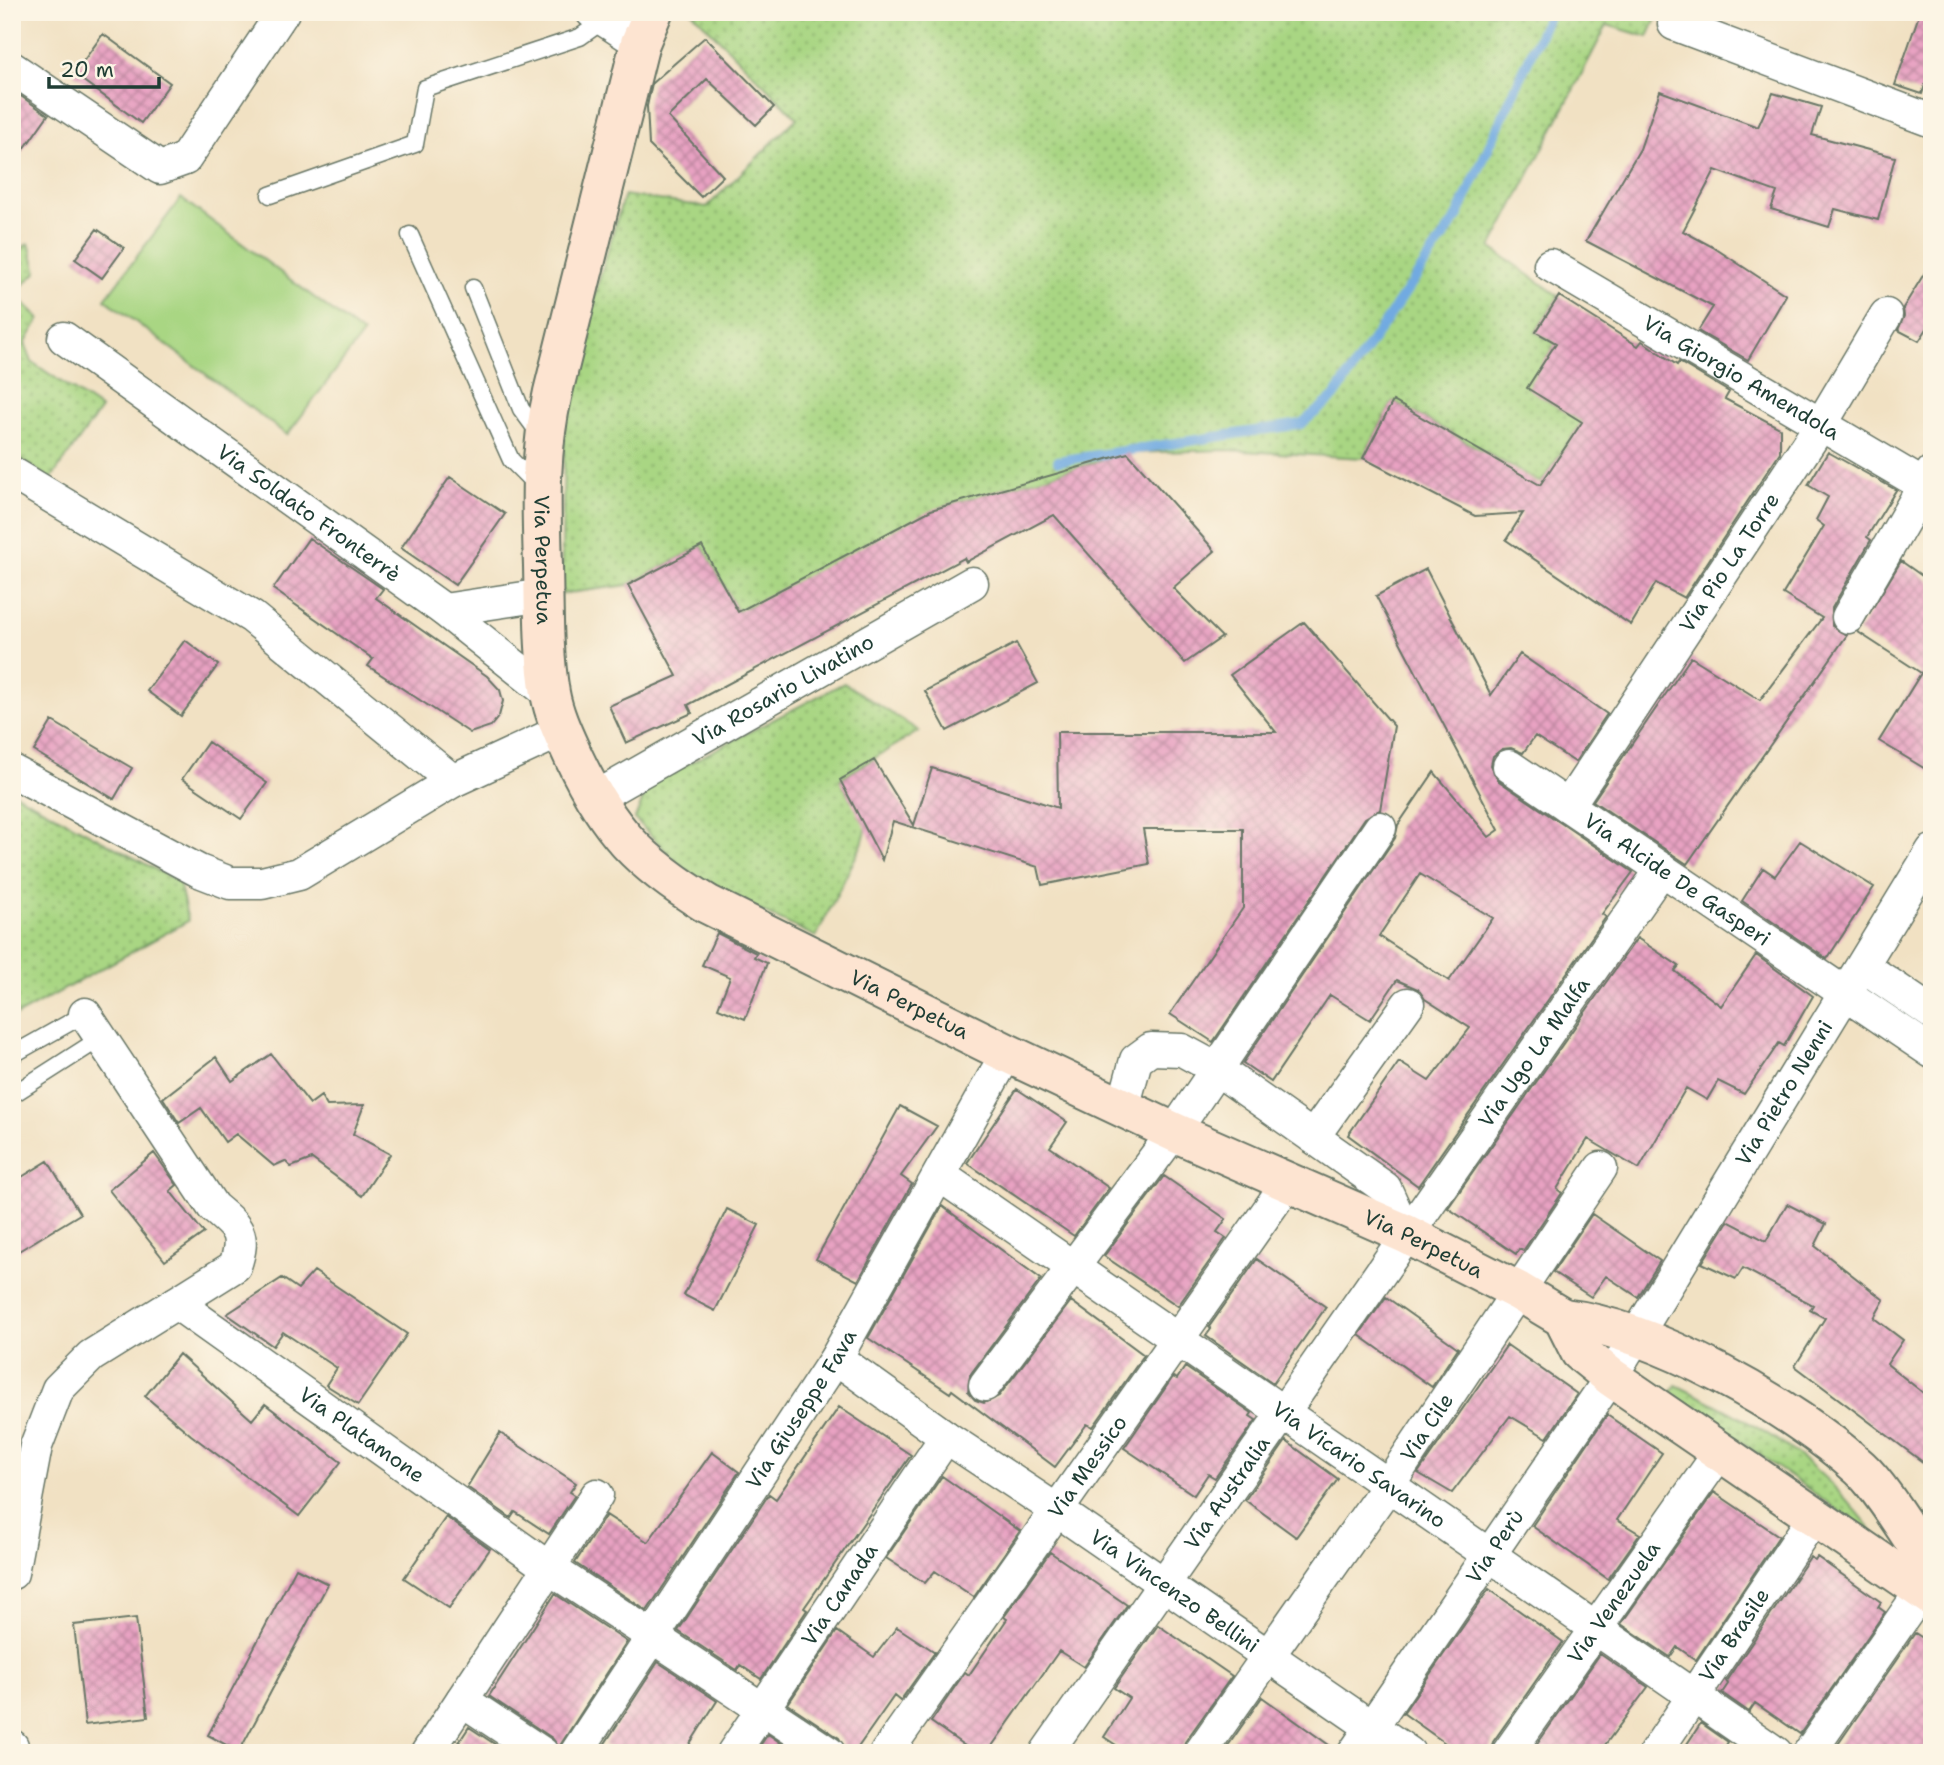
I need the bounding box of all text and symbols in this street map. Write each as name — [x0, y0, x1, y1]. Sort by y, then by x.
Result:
scale bar — [49, 46, 159, 90]
text: 20 m — [60, 56, 114, 84]
street label: Via Giorgio Amendola — [1638, 309, 1845, 447]
street label: Via Soldato Fronterrè — [211, 438, 406, 589]
street label: Via Pio La Torre — [1673, 487, 1786, 638]
street label: Via Perpetua — [528, 495, 558, 625]
street label: Via Rosario Livatino — [688, 628, 879, 753]
street label: Via Alcide De Gasperi — [1578, 807, 1776, 953]
street label: Via Perpetua — [845, 963, 974, 1046]
street label: Via Ugo La Malfa — [1472, 972, 1596, 1133]
street label: Via Pietro Nenni — [1729, 1015, 1839, 1171]
street label: Via Perpetua — [1359, 1203, 1488, 1285]
street label: Via Giuseppe Fava — [739, 1324, 863, 1495]
street label: Via Platamone — [293, 1381, 430, 1489]
street label: Via Cile — [1394, 1388, 1460, 1467]
street label: Via Vicario Savarino — [1267, 1395, 1451, 1535]
street label: Via Messico — [1042, 1410, 1134, 1524]
street label: Via Australia — [1178, 1431, 1277, 1555]
street label: Via Perù — [1460, 1504, 1530, 1589]
street label: Via Vincenzo Bellini — [1084, 1523, 1265, 1659]
street label: Via Venezuela — [1561, 1536, 1667, 1669]
street label: Via Canada — [795, 1538, 884, 1651]
street label: Via Brasile — [1693, 1583, 1776, 1688]

